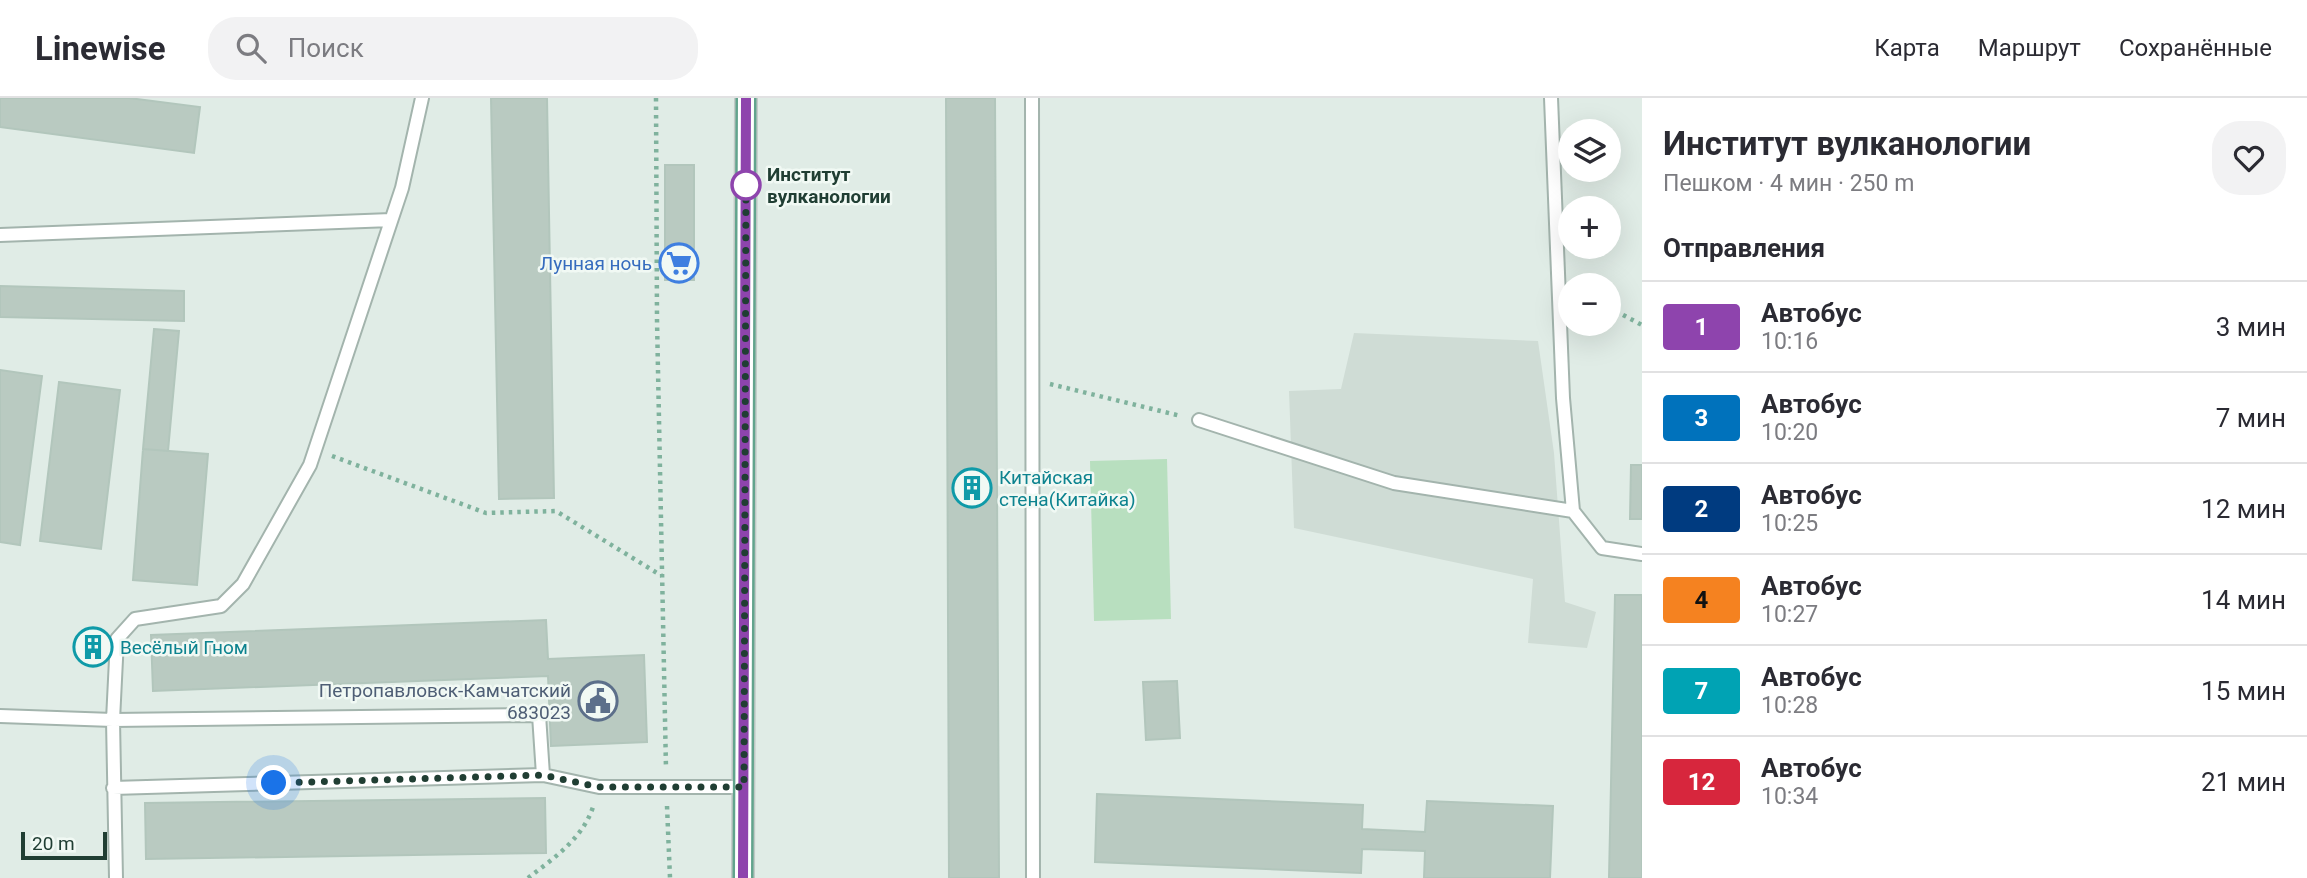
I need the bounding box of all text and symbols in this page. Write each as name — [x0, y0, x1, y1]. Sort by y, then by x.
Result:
search box — [208, 17, 698, 80]
text: Linewise — [35, 29, 166, 68]
icon: search — [232, 29, 270, 67]
text: Поиск — [288, 33, 364, 63]
text: Карта — [1874, 34, 1940, 62]
text: Маршрут — [1978, 34, 2081, 62]
text: Сохранённые — [2119, 34, 2272, 62]
map controls — [1558, 119, 1621, 336]
button: layers — [1558, 119, 1621, 182]
button: heart — [2212, 121, 2286, 195]
text: Институт вулканологии — [1663, 124, 2031, 163]
place label: Институт вулканологии — [767, 163, 891, 208]
marker: Институт вулканологии — [731, 170, 761, 200]
text: Пешком · 4 мин · 250 m — [1663, 170, 1914, 197]
button: + — [1558, 196, 1621, 259]
text: Отправления — [1663, 233, 1825, 263]
supermarket icon: Лунная ночь — [658, 242, 700, 284]
place label: Лунная ночь — [540, 252, 652, 275]
button: − — [1558, 273, 1621, 336]
text: Автобус — [1761, 298, 1862, 328]
text: 3 мин — [2216, 312, 2286, 342]
text: 1 — [1695, 313, 1708, 341]
text: 10:16 — [1761, 328, 1818, 355]
text: Автобус — [1761, 389, 1862, 419]
text: 7 мин — [2216, 403, 2286, 433]
text: 3 — [1695, 404, 1708, 432]
text: 10:20 — [1761, 419, 1818, 446]
place label: Китайская стена(Китайка) — [999, 466, 1136, 511]
building icon: Китайская стена(Китайка) — [951, 467, 993, 509]
text: Автобус — [1761, 480, 1862, 510]
text: 12 мин — [2201, 494, 2286, 524]
text: 2 — [1695, 495, 1708, 523]
text: 10:25 — [1761, 510, 1818, 537]
text: Автобус — [1761, 571, 1862, 601]
text: 14 мин — [2201, 585, 2286, 615]
text: 4 — [1695, 586, 1708, 614]
text: 10:27 — [1761, 601, 1818, 628]
building icon: Весёлый Гном — [72, 626, 114, 668]
place label: Весёлый Гном — [120, 636, 248, 659]
text: Автобус — [1761, 662, 1862, 692]
text: 15 мин — [2201, 676, 2286, 706]
text: 7 — [1695, 677, 1708, 705]
place label: Петропавловск-Камчатский 683023 — [319, 679, 571, 724]
public building icon: Петропавловск-Камчатский 683023 — [577, 680, 619, 722]
text: 10:28 — [1761, 692, 1818, 719]
text: Автобус — [1761, 753, 1862, 783]
your location — [256, 765, 291, 800]
text: 21 мин — [2201, 767, 2286, 797]
text: 12 — [1688, 768, 1715, 796]
text: 10:34 — [1761, 783, 1818, 810]
scale bar — [21, 829, 107, 861]
text: 20 m — [32, 832, 75, 855]

